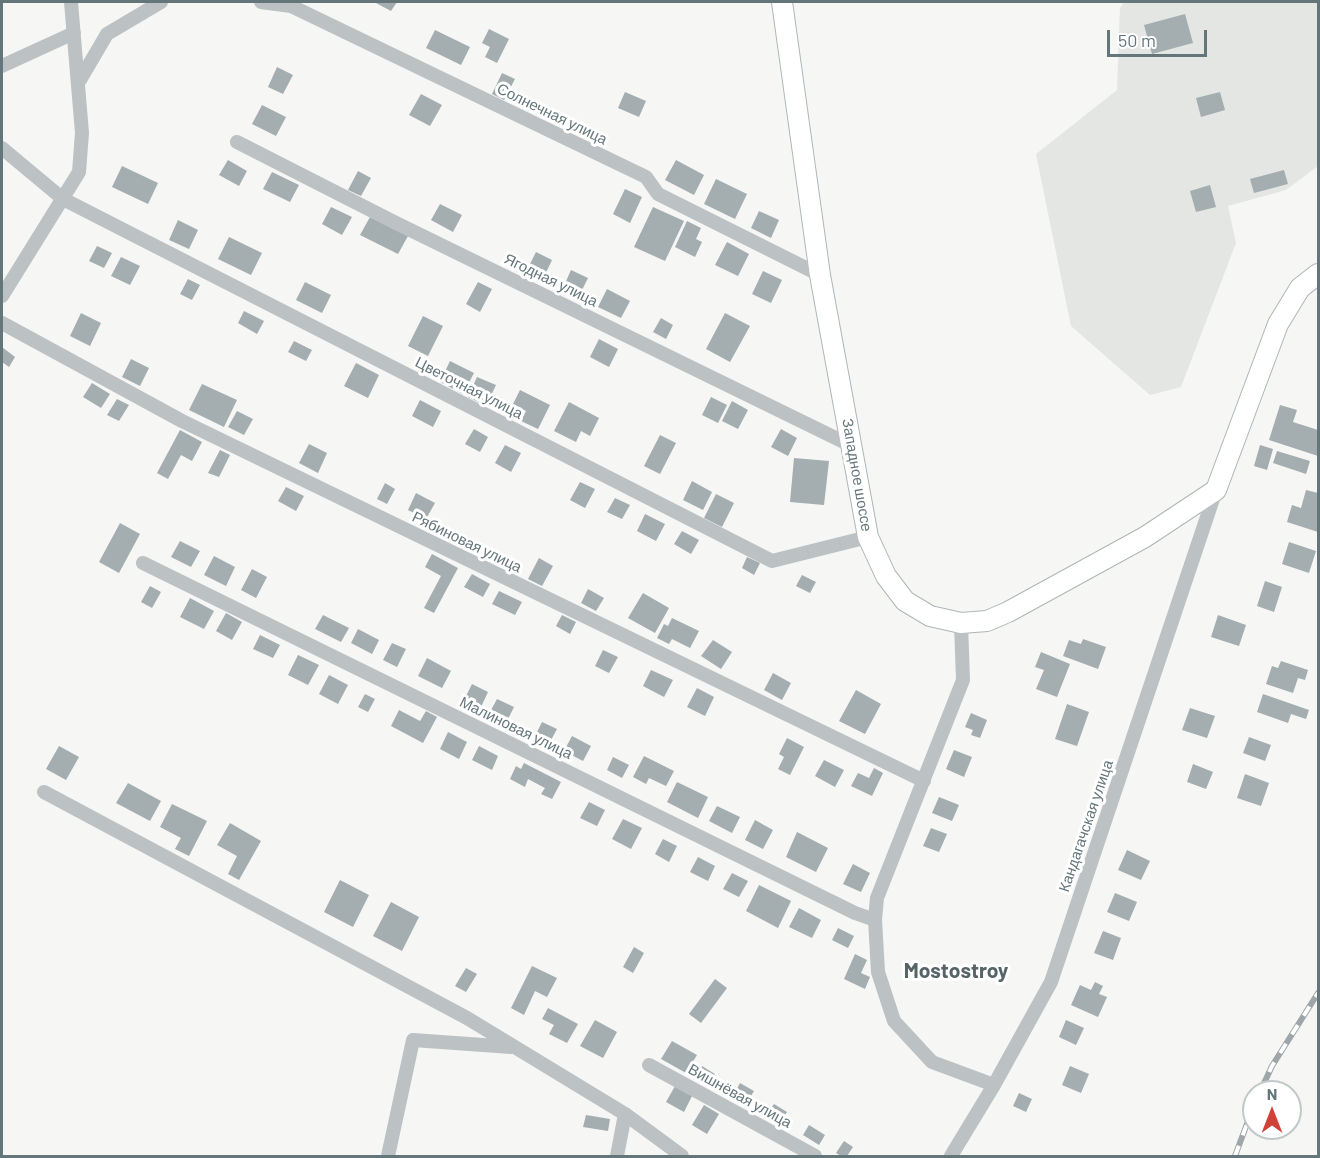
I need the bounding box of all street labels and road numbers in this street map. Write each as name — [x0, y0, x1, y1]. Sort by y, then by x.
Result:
street label: Солнечная улица — [494, 79, 610, 149]
street label: Ягодная улица — [501, 250, 601, 310]
street label: Цветочная улица — [412, 353, 526, 423]
street label: Западное шоссе — [838, 417, 876, 533]
street label: Рябиновая улица — [409, 508, 525, 576]
street label: Малиновая улица — [457, 693, 575, 763]
street label: Кандагачская улица — [1055, 758, 1117, 894]
street label: Вишнёвая улица — [685, 1060, 795, 1132]

